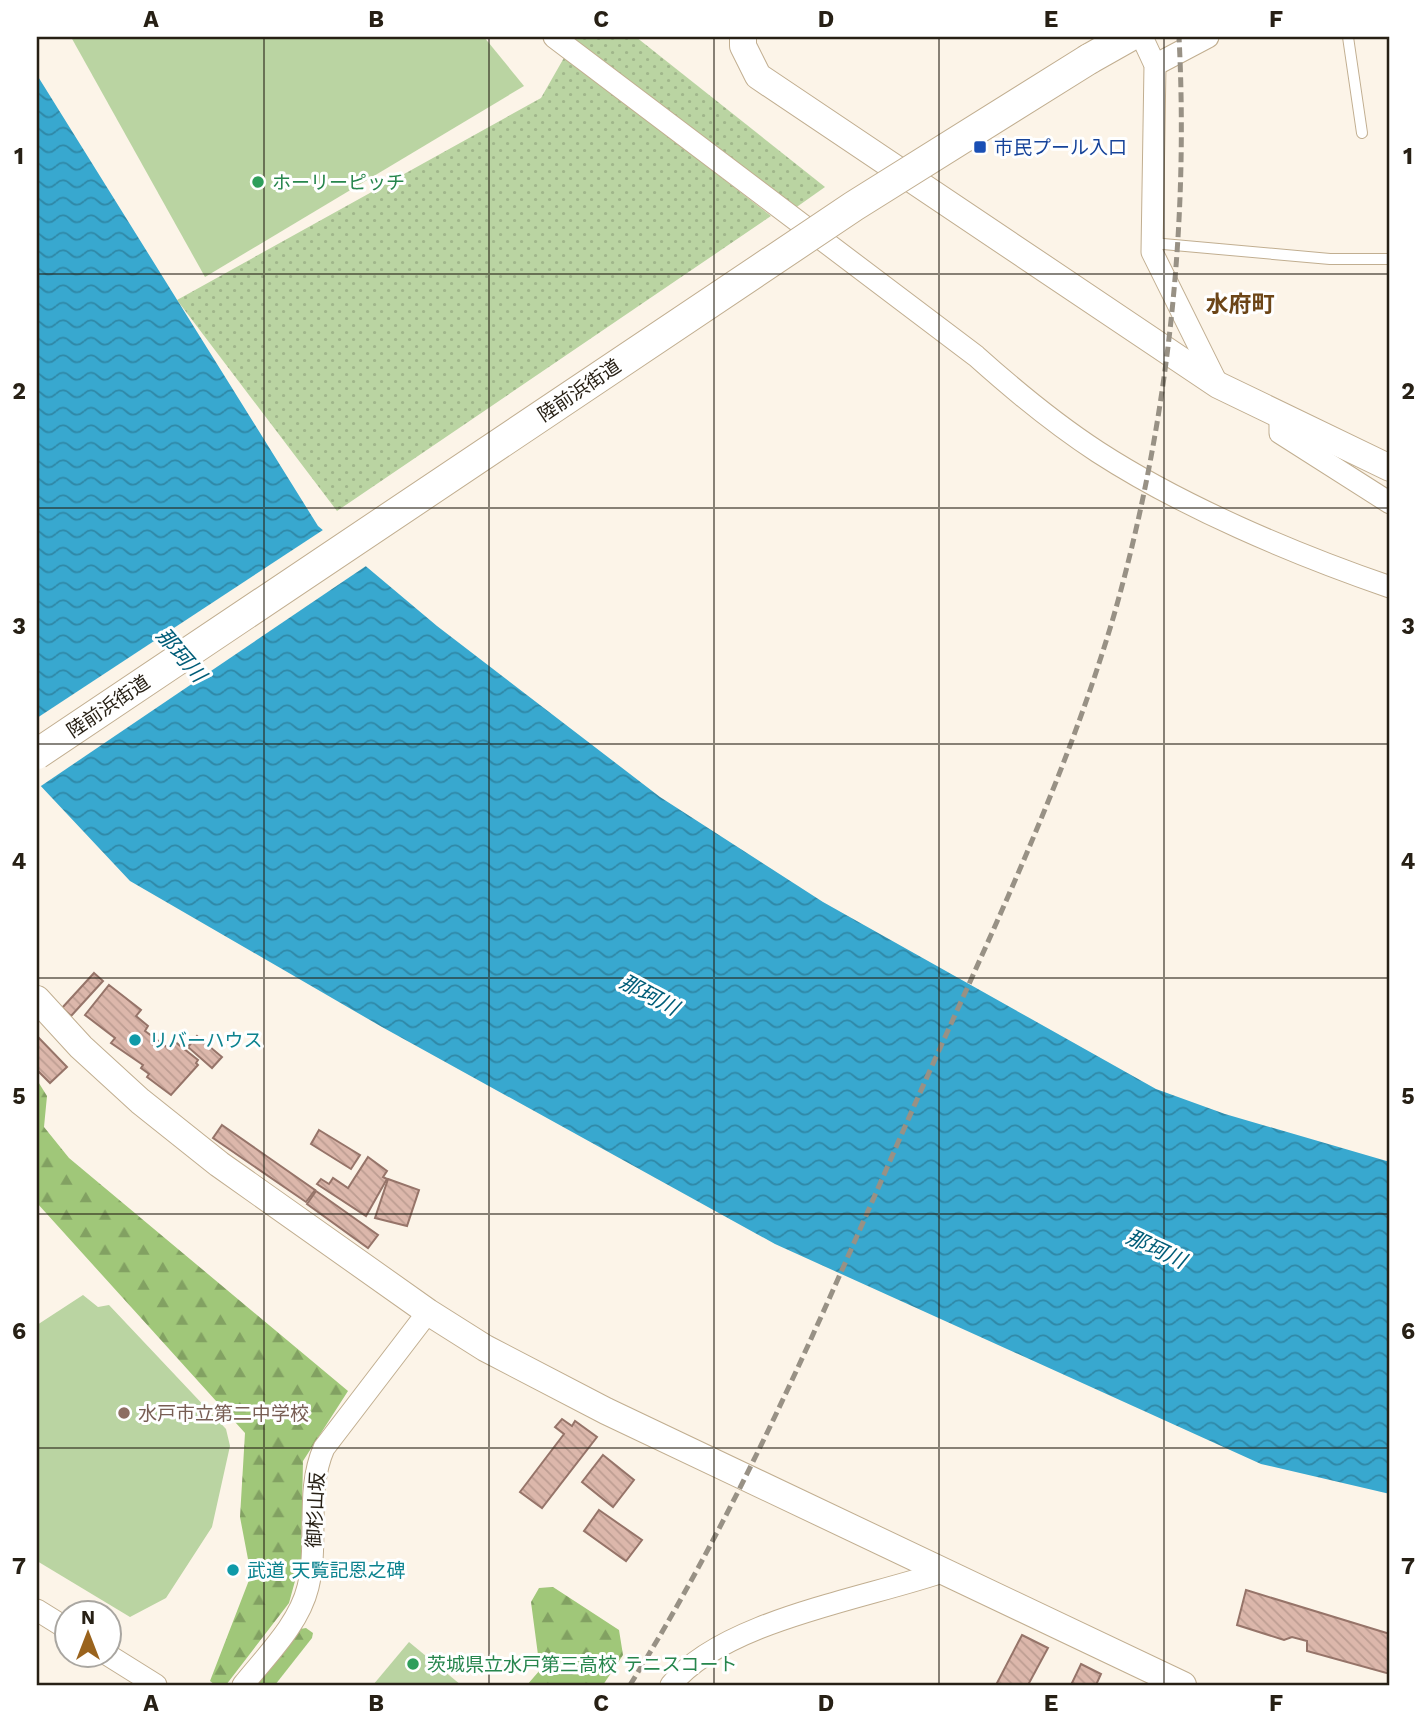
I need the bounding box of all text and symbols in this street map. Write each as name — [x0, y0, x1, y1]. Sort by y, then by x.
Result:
text: A — [143, 6, 159, 33]
text: B — [368, 6, 384, 33]
text: C — [593, 6, 609, 33]
text: D — [818, 6, 834, 33]
text: E — [1044, 6, 1058, 33]
text: F — [1269, 6, 1283, 33]
place label: 市民プール入口 — [994, 136, 1127, 159]
marker: 市民プール入口 — [972, 139, 988, 155]
text: 1 — [14, 143, 24, 170]
text: 1 — [1403, 143, 1413, 170]
place label: ホーリーピッチ — [272, 171, 405, 194]
marker: ホーリーピッチ — [250, 174, 266, 190]
district label: 水府町 — [1206, 291, 1275, 318]
street label: 陸前浜街道 — [533, 354, 625, 427]
text: 2 — [12, 378, 26, 405]
text: 2 — [1401, 378, 1415, 405]
text: 3 — [12, 613, 26, 640]
text: 3 — [1401, 613, 1415, 640]
water label: 那珂川 — [151, 623, 213, 688]
street label: 陸前浜街道 — [62, 670, 154, 743]
text: 4 — [12, 848, 27, 875]
text: 4 — [1401, 848, 1416, 875]
water label: 那珂川 — [616, 969, 685, 1021]
place label: リバーハウス — [149, 1029, 263, 1052]
marker: リバーハウス — [127, 1032, 143, 1048]
text: 5 — [12, 1083, 26, 1110]
text: 5 — [1401, 1083, 1415, 1110]
water label: 那珂川 — [1122, 1224, 1192, 1274]
text: 6 — [12, 1318, 26, 1345]
text: 6 — [1401, 1318, 1415, 1345]
place label: 水戸市立第二中学校 — [138, 1402, 309, 1425]
marker: 水戸市立第二中学校 — [116, 1405, 132, 1421]
street label: 御杉山坂 — [302, 1471, 329, 1549]
text: 7 — [12, 1553, 26, 1580]
text: 7 — [1401, 1553, 1415, 1580]
place label: 武道 天覧記恩之碑 — [247, 1559, 405, 1582]
marker: 武道 天覧記恩之碑 — [225, 1562, 241, 1578]
north arrow — [52, 1600, 122, 1670]
text: N — [81, 1606, 95, 1629]
place label: 茨城県立水戸第三高校 テニスコート — [427, 1653, 737, 1676]
marker: 茨城県立水戸第三高校 テニスコート — [405, 1656, 421, 1672]
text: A — [143, 1690, 159, 1717]
text: B — [368, 1690, 384, 1717]
text: C — [593, 1690, 609, 1717]
text: D — [818, 1690, 834, 1717]
text: E — [1044, 1690, 1058, 1717]
text: F — [1269, 1690, 1283, 1717]

